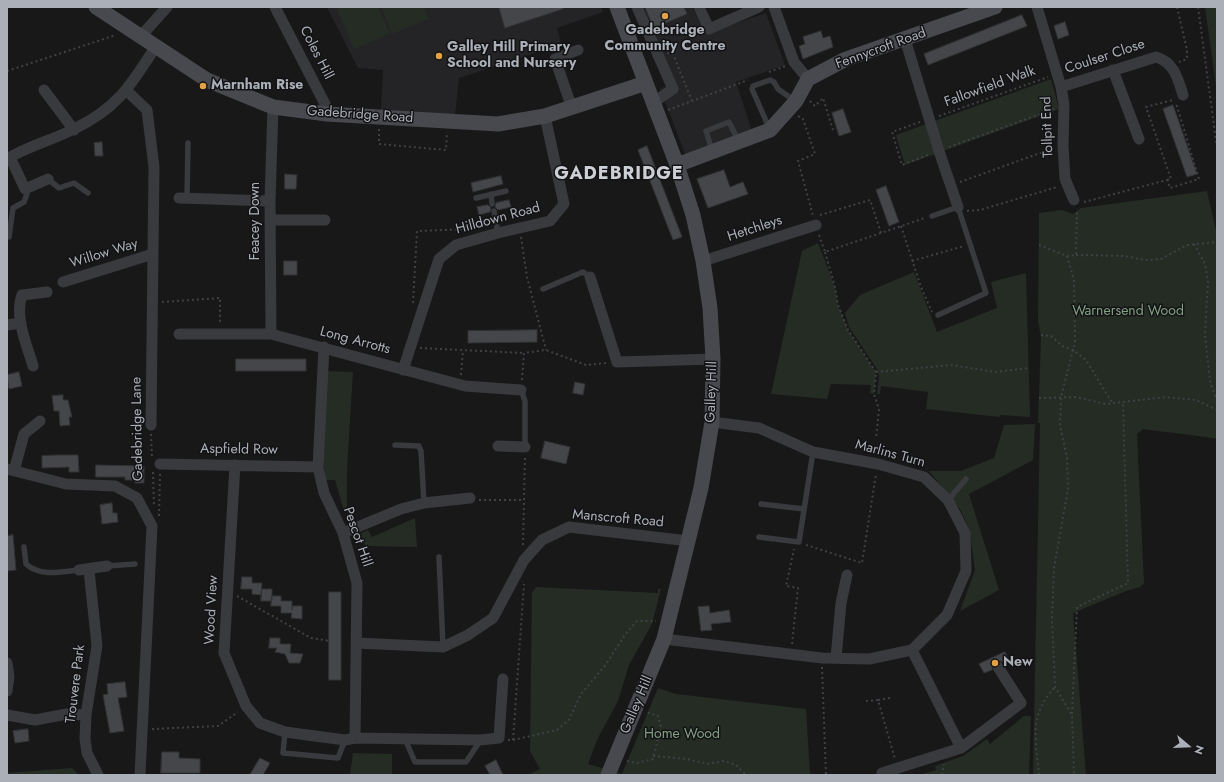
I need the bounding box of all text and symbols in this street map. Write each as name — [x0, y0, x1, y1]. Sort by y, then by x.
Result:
marker: Gadebridge Community Centre — [660, 11, 670, 21]
place label: Gadebridge Community Centre — [605, 23, 725, 56]
street label: Coles Hill — [295, 24, 337, 82]
street label: Fennycroft Road — [833, 25, 929, 73]
street label: Coulser Close — [1063, 36, 1147, 78]
place label: Galley Hill Primary School and Nursery — [447, 40, 576, 72]
marker: Galley Hill Primary School and Nursery — [434, 51, 444, 61]
street label: Fallowfield Walk — [942, 63, 1038, 111]
place label: Marnham Rise — [211, 78, 303, 94]
marker: Marnham Rise — [198, 81, 208, 91]
street label: Tollpit End — [1039, 96, 1057, 158]
street label: Gadebridge Road — [306, 103, 414, 127]
district label: GADEBRIDGE — [554, 164, 684, 186]
street label: Feacey Down — [248, 182, 264, 260]
street label: Hilldown Road — [454, 200, 542, 238]
street label: Hetchleys — [725, 212, 785, 246]
street label: Willow Way — [68, 236, 140, 272]
park label: Warnersend Wood — [1072, 304, 1184, 320]
street label: Long Arrotts — [318, 324, 392, 358]
street label: Galley Hill — [703, 361, 721, 423]
street label: Gadebridge Lane — [129, 377, 147, 481]
street label: Marlins Turn — [853, 437, 927, 471]
street label: Aspfield Row — [200, 441, 278, 459]
street label: Pescot Hill — [339, 505, 375, 569]
street label: Manscroft Road — [572, 507, 664, 531]
street label: Wood View — [202, 575, 222, 645]
street label: Trouvere Park — [63, 644, 89, 724]
place label: New — [1003, 655, 1033, 671]
marker: New — [990, 658, 1000, 668]
street label: Galley Hill — [617, 673, 657, 737]
north arrow — [1168, 726, 1208, 766]
park label: Home Wood — [644, 727, 720, 743]
text: N — [1190, 743, 1208, 757]

